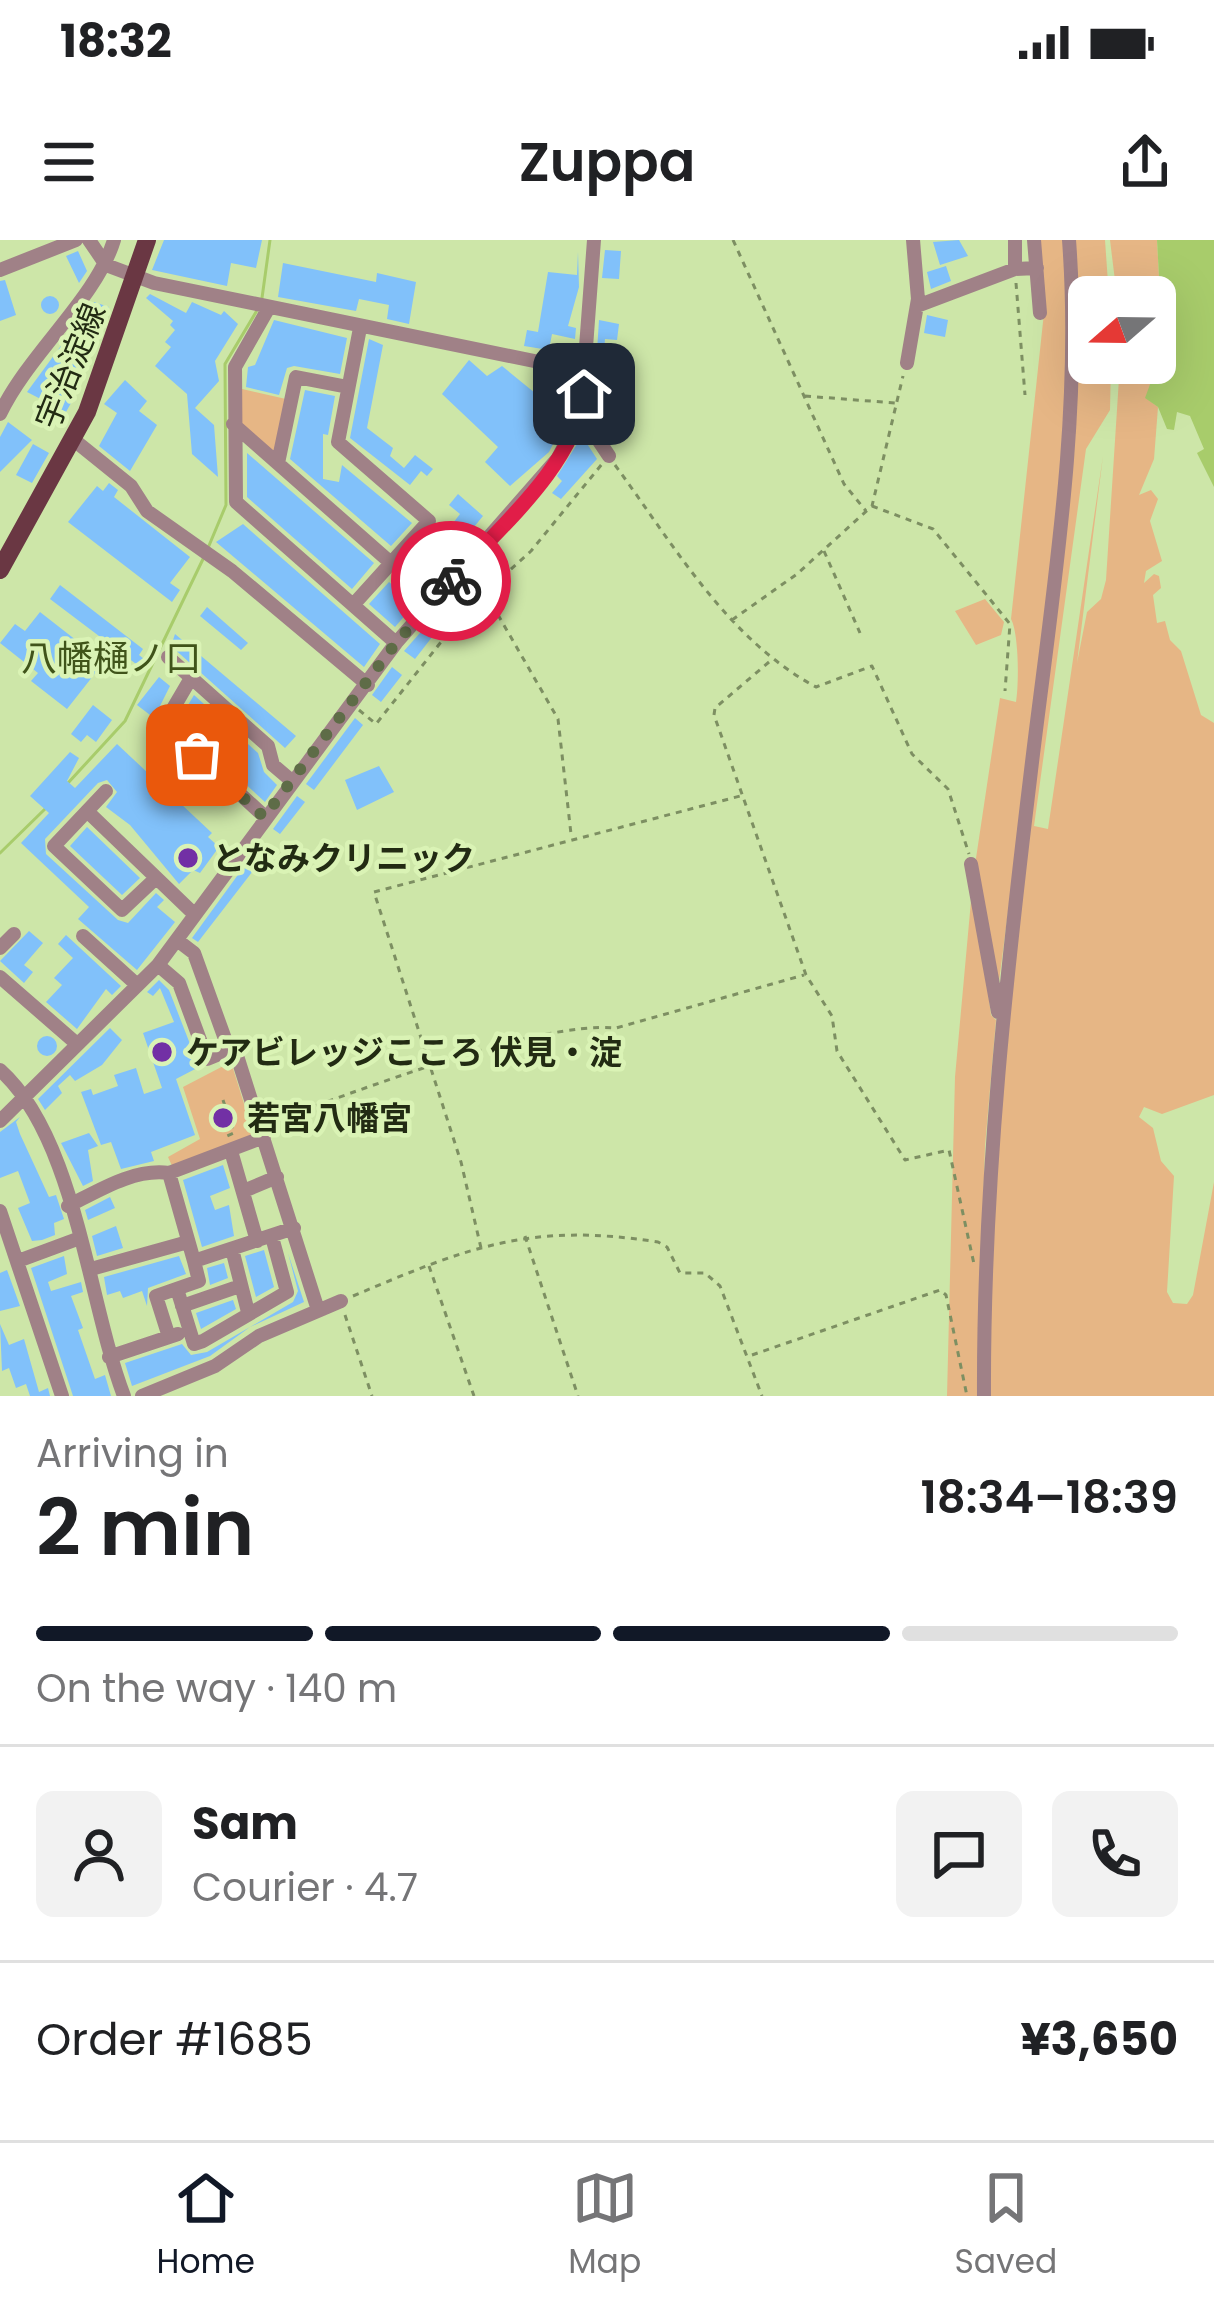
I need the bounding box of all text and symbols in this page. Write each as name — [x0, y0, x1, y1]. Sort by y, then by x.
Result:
text: 18:32 — [60, 10, 172, 73]
text: Zuppa — [519, 124, 695, 200]
icon: menu — [36, 129, 102, 195]
icon: share — [1112, 129, 1178, 195]
north arrow — [1068, 276, 1176, 384]
map controls — [1068, 276, 1176, 384]
street label: 宇治淀線 — [24, 296, 117, 436]
pin — [533, 343, 635, 445]
icon: home — [551, 361, 617, 427]
courier — [391, 521, 511, 641]
icon: bike — [418, 548, 484, 614]
district label: 八幡樋ノ口 — [21, 633, 201, 684]
pin — [146, 704, 248, 806]
icon: bag — [164, 722, 230, 788]
place label: となみクリニック — [212, 835, 475, 882]
marker: となみクリニック — [175, 845, 201, 871]
place label: ケアビレッジこころ 伏見・淀 — [186, 1029, 622, 1076]
marker: ケアビレッジこころ 伏見・淀 — [149, 1039, 175, 1065]
place label: 若宮八幡宮 — [247, 1095, 412, 1142]
marker: 若宮八幡宮 — [210, 1105, 236, 1131]
text: Arriving in — [36, 1426, 229, 1481]
text: 18:34–18:39 — [920, 1466, 1178, 1529]
text: 2 min — [36, 1473, 254, 1582]
text: On the way · 140 m — [36, 1661, 397, 1716]
button: person — [36, 1791, 162, 1917]
button: chat — [896, 1791, 1022, 1917]
button: phone — [1052, 1791, 1178, 1917]
text: Sam — [192, 1792, 298, 1855]
text: Courier · 4.7 — [192, 1860, 418, 1915]
text: Order #1685 — [36, 2008, 313, 2071]
text: ¥3,650 — [1020, 2008, 1178, 2071]
tab: Home — [157, 2165, 255, 2287]
tab: Map — [568, 2165, 641, 2287]
tab: Saved — [954, 2165, 1057, 2287]

